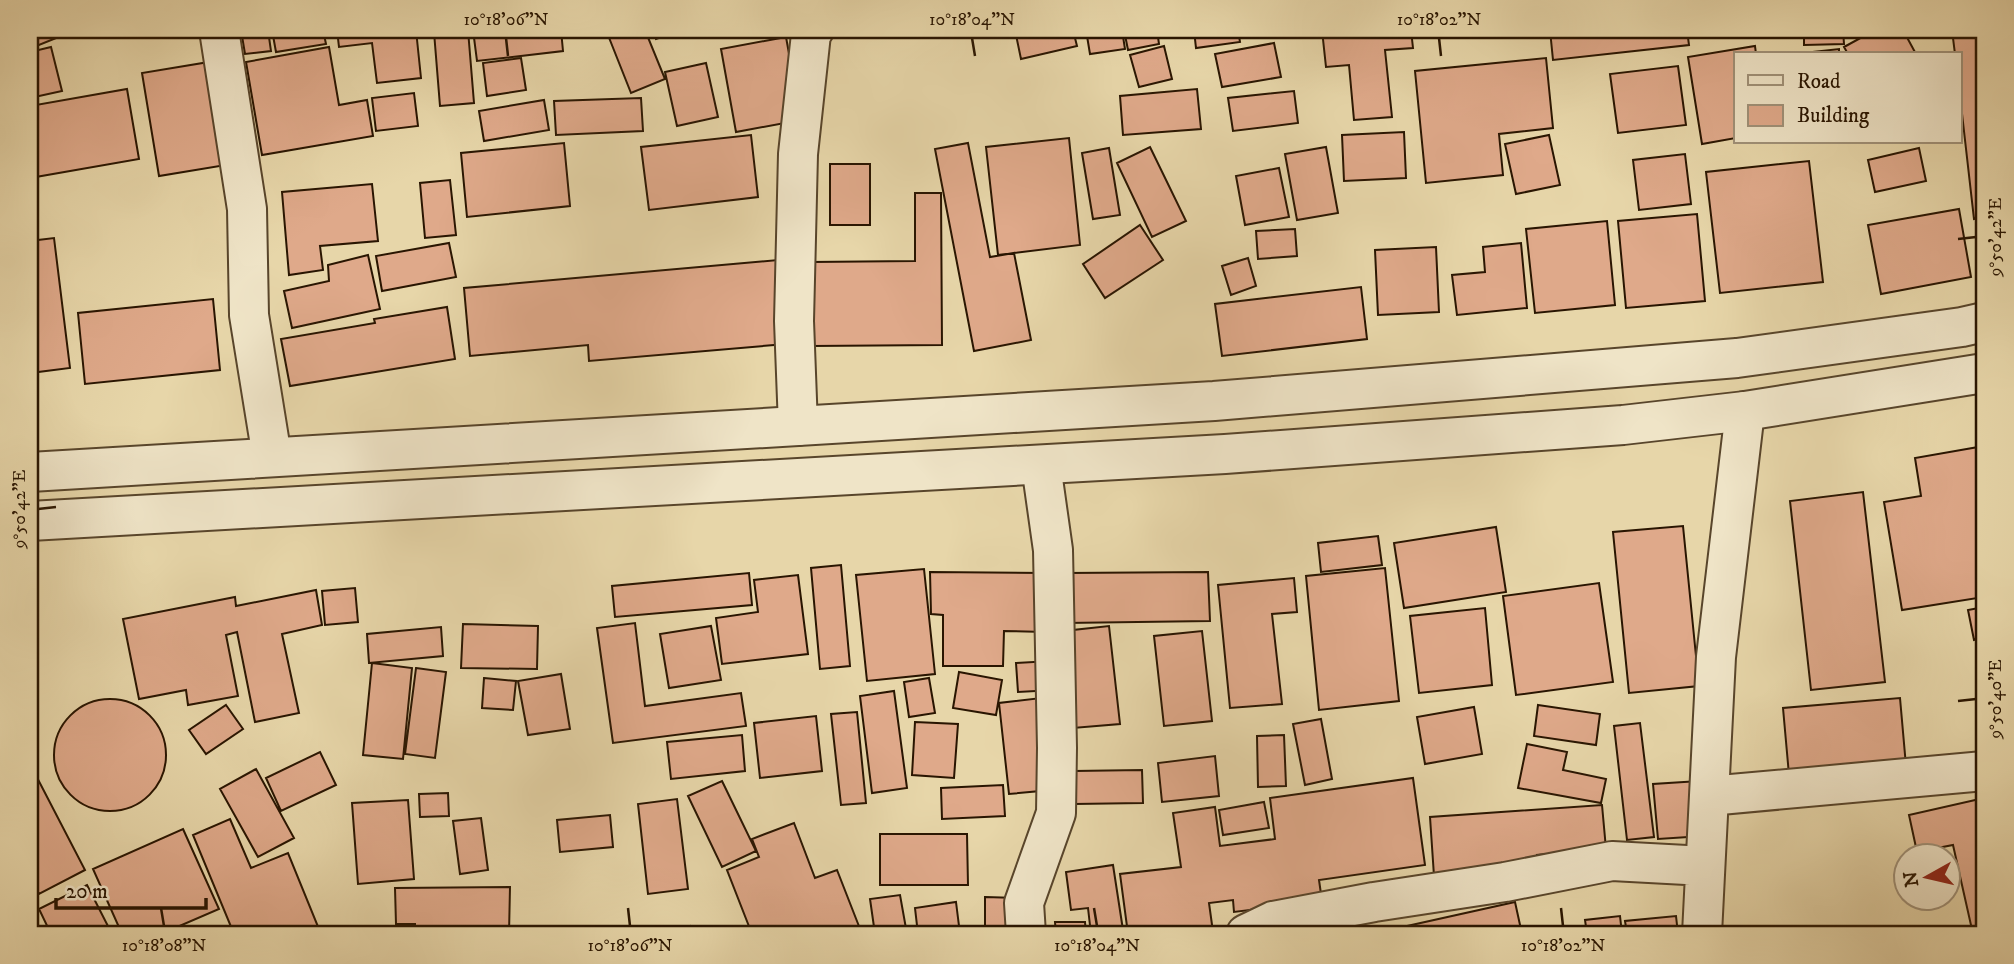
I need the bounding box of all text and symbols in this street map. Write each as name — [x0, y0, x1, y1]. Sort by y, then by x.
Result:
text: 10°18'06"N — [464, 9, 549, 31]
text: 10°18'04"N — [929, 9, 1015, 31]
text: 10°18'02"N — [1397, 9, 1481, 31]
legend — [1734, 52, 1962, 144]
text: Road — [1797, 69, 1841, 95]
text: Building — [1797, 103, 1870, 129]
text: 9°50'42"E — [1985, 197, 2007, 277]
text: 9°50'42"E — [9, 469, 31, 549]
text: 9°50'40"E — [1985, 659, 2007, 740]
north arrow — [1892, 842, 1962, 912]
scale bar — [56, 866, 206, 910]
text: N — [1899, 869, 1924, 888]
text: 20 m — [66, 879, 108, 905]
text: 10°18'08"N — [122, 935, 207, 957]
text: 10°18'06"N — [588, 935, 673, 957]
text: 10°18'04"N — [1054, 935, 1140, 957]
text: 10°18'02"N — [1521, 935, 1605, 957]

